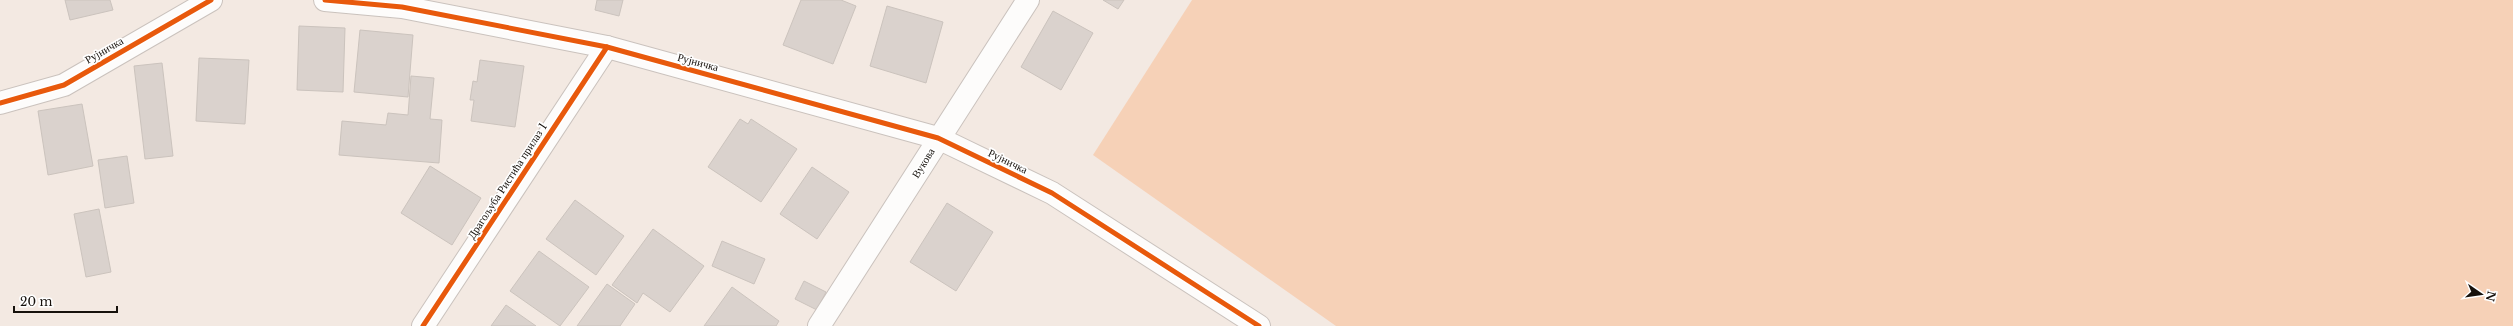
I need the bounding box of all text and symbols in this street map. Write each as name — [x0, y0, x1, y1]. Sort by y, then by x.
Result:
street label: Рујничка — [82, 33, 126, 67]
street label: Рујничка — [676, 50, 720, 74]
street label: Драгољуба Ристића прилаз 1 — [464, 120, 550, 242]
street label: Вукова — [908, 145, 938, 181]
street label: Рујничка — [986, 145, 1030, 177]
north arrow — [2461, 274, 2501, 314]
scale bar — [14, 288, 117, 314]
text: N — [2483, 290, 2499, 304]
text: 20 m — [20, 294, 52, 309]

